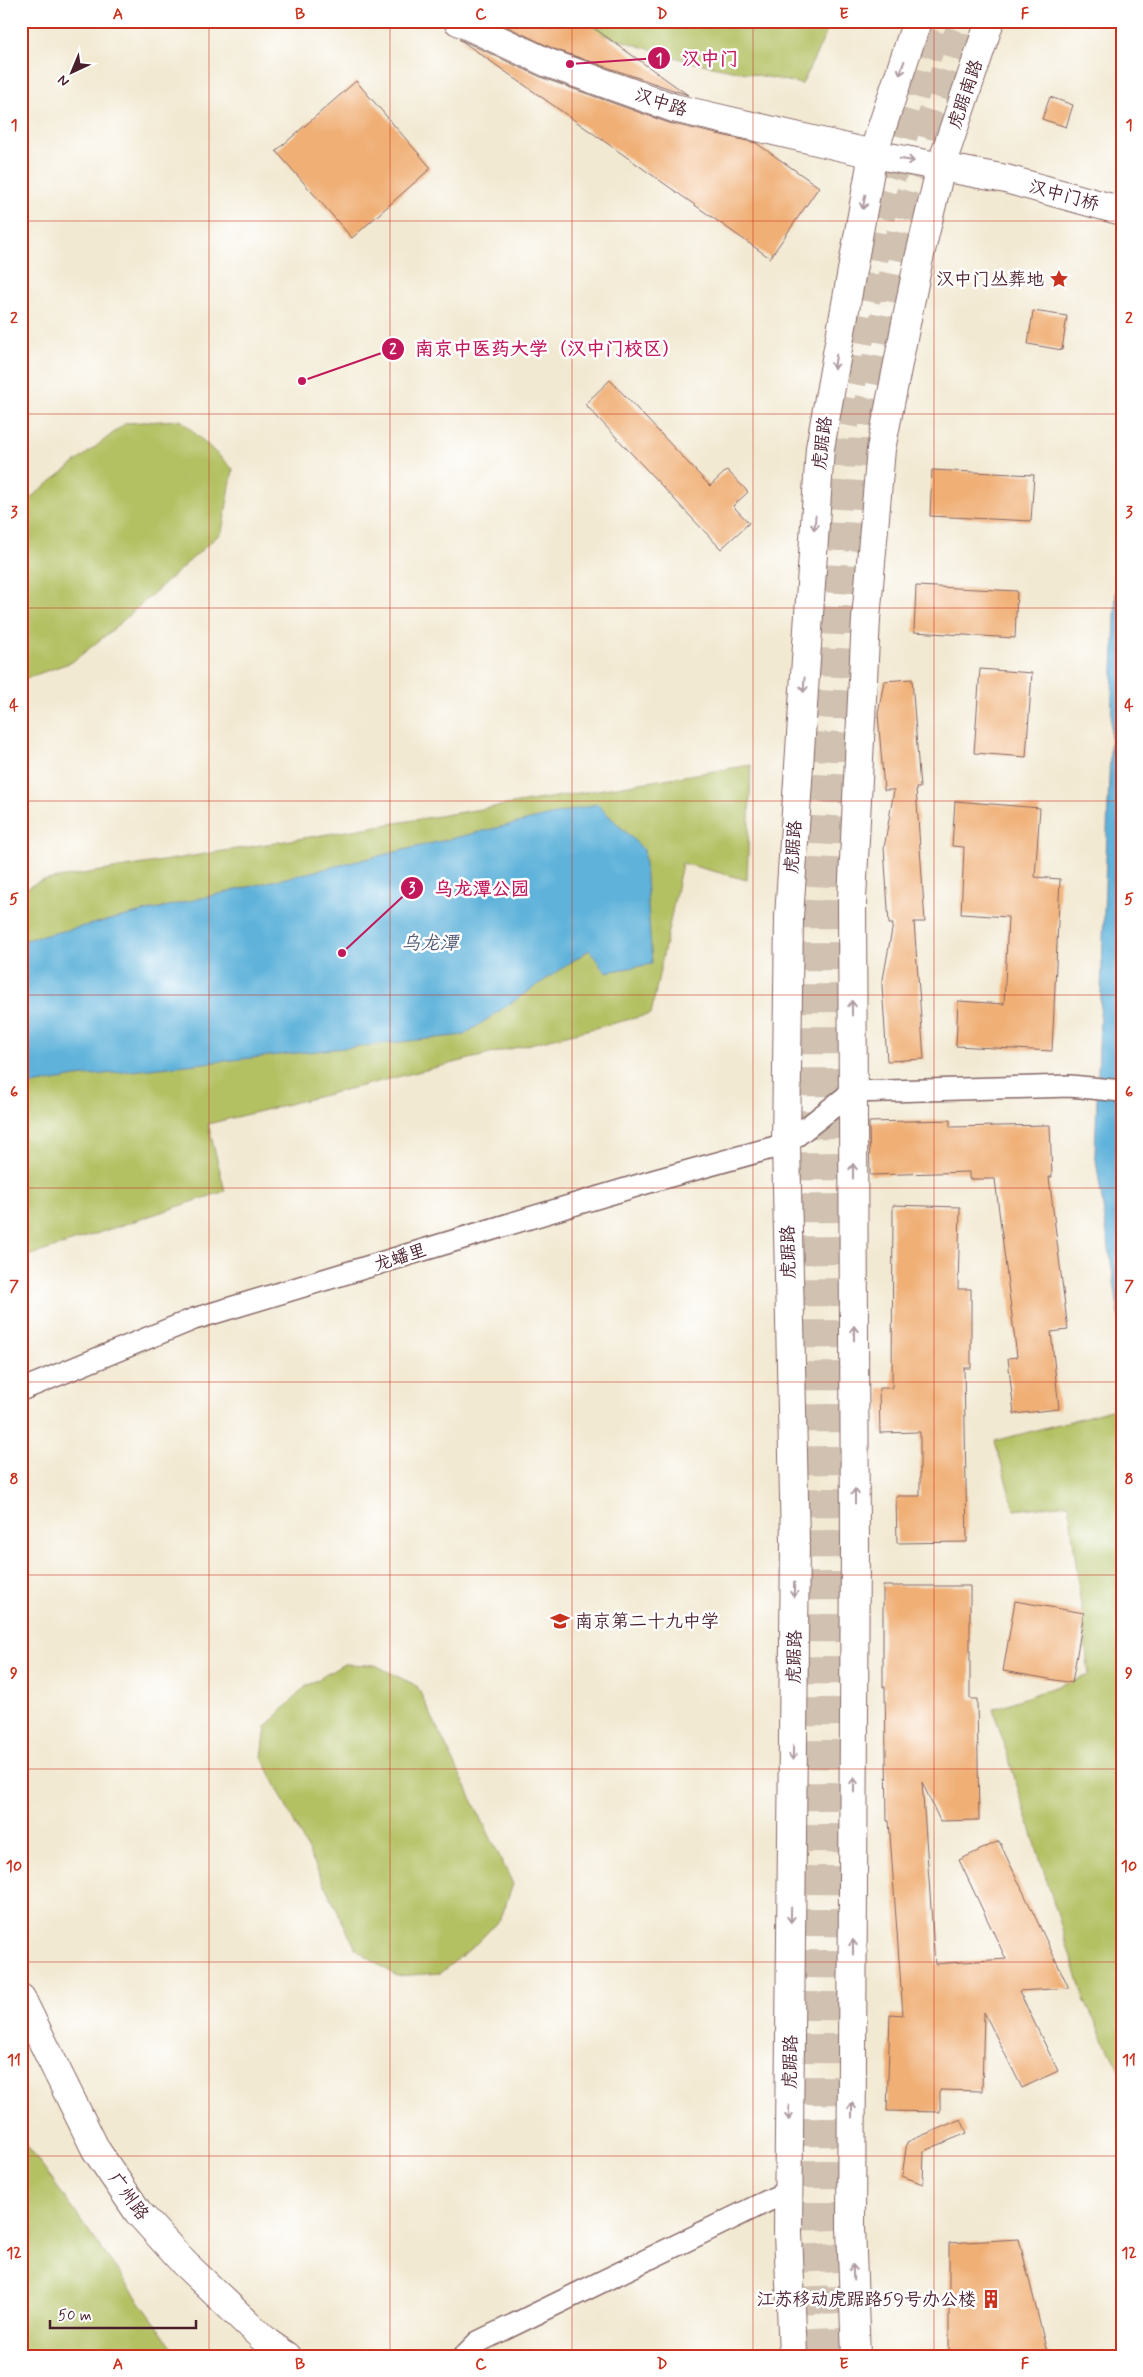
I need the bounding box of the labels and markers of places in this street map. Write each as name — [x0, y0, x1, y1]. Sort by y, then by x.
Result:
callout: 汉中门 — [646, 41, 748, 75]
place label: 汉中门丛葬地 — [936, 268, 1044, 292]
place icon: 汉中门丛葬地 — [1048, 268, 1070, 290]
callout: 南京中医药大学（汉中门校区） — [380, 332, 691, 366]
callout: 乌龙潭公园 — [400, 871, 540, 905]
school or university icon: 南京第二十九中学 — [549, 1610, 571, 1632]
place label: 南京第二十九中学 — [575, 1610, 719, 1634]
place label: 江苏移动虎踞路59号办公楼 — [756, 2288, 976, 2312]
building icon: 江苏移动虎踞路59号办公楼 — [980, 2288, 1002, 2310]

